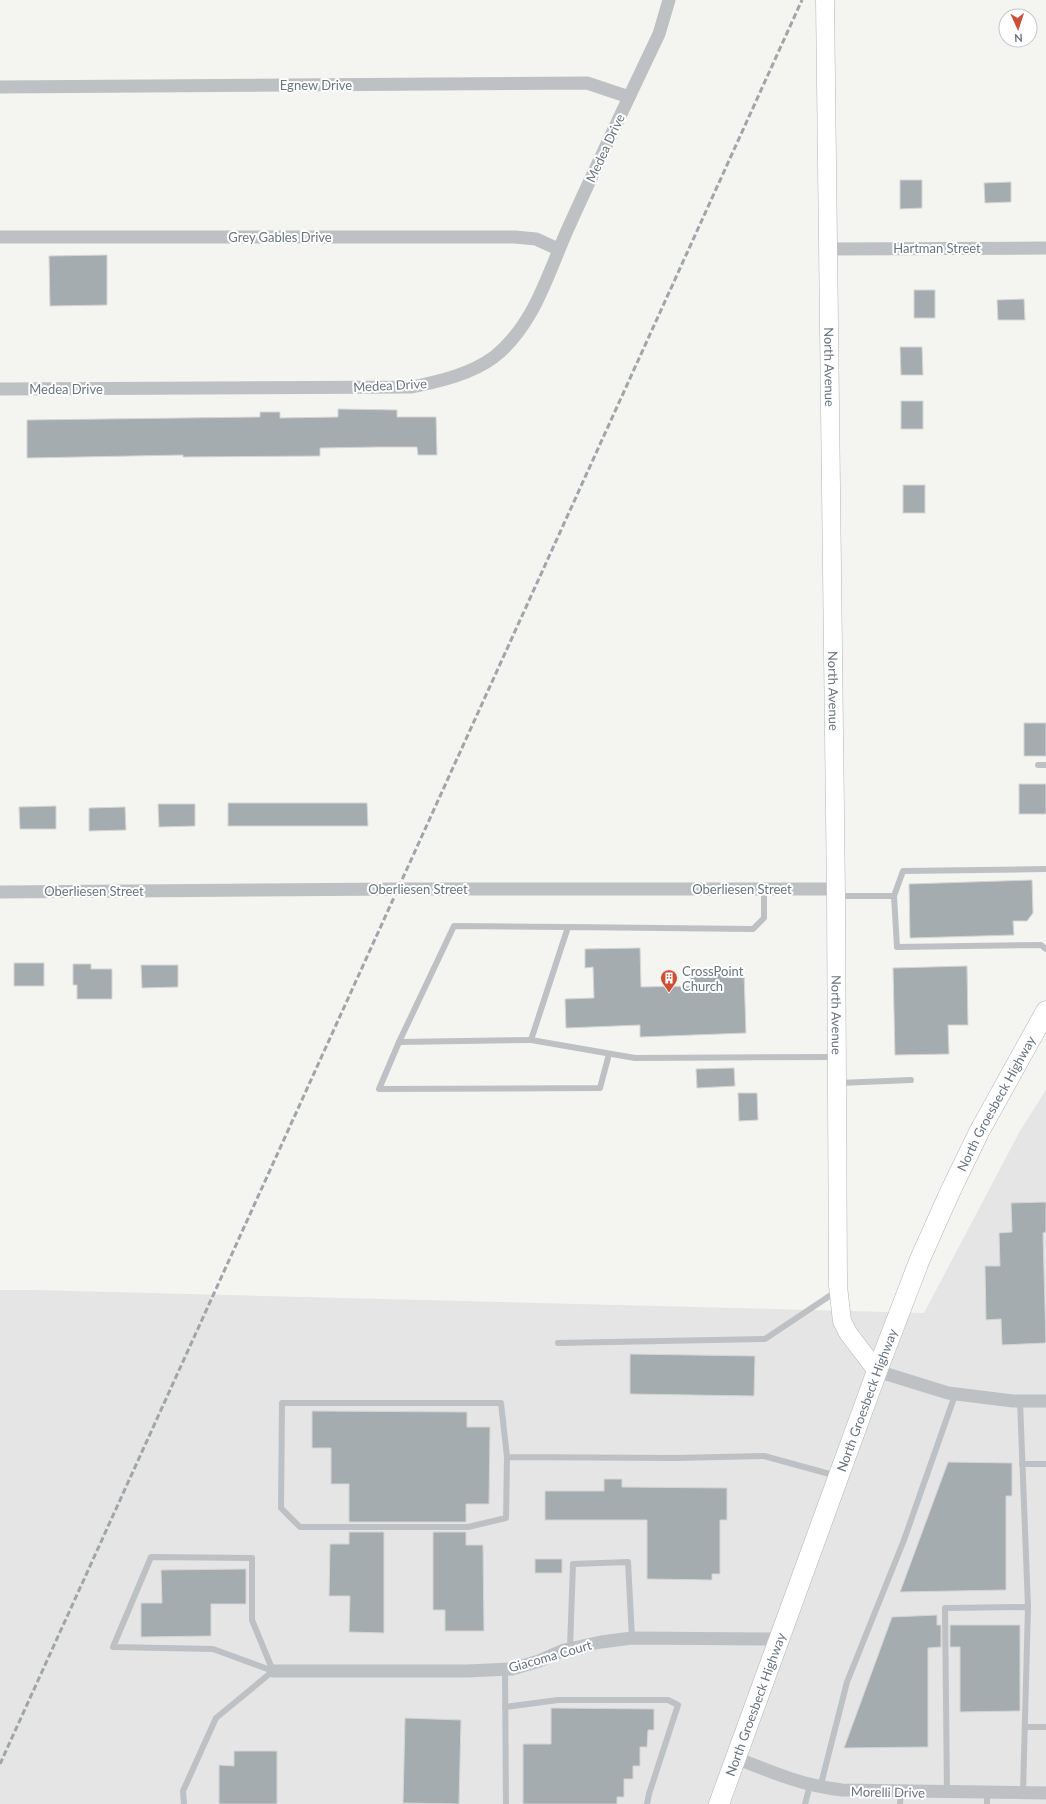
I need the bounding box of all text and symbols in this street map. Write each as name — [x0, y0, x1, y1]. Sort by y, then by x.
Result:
north arrow — [998, 8, 1038, 48]
text: N — [1014, 32, 1023, 45]
street label: Egnew Drive — [280, 77, 352, 93]
street label: Medea Drive — [582, 111, 628, 185]
street label: Grey Gables Drive — [228, 229, 332, 245]
street label: Hartman Street — [893, 240, 981, 256]
street label: North Avenue — [821, 327, 838, 407]
street label: Medea Drive — [353, 375, 427, 395]
street label: Medea Drive — [29, 381, 103, 397]
street label: North Avenue — [825, 651, 842, 731]
street label: Oberliesen Street — [368, 881, 468, 897]
street label: Oberliesen Street — [692, 881, 792, 897]
street label: Oberliesen Street — [44, 883, 144, 899]
place label: CrossPoint Church — [682, 963, 744, 994]
building icon: CrossPoint Church — [659, 968, 679, 993]
street label: North Avenue — [828, 975, 845, 1055]
street label: North Groesbeck Highway — [953, 1033, 1039, 1174]
street label: North Groesbeck Highway — [833, 1326, 901, 1474]
street label: North Groesbeck Highway — [722, 1630, 789, 1778]
street label: Giacoma Court — [507, 1636, 594, 1675]
street label: Morelli Drive — [851, 1783, 925, 1801]

